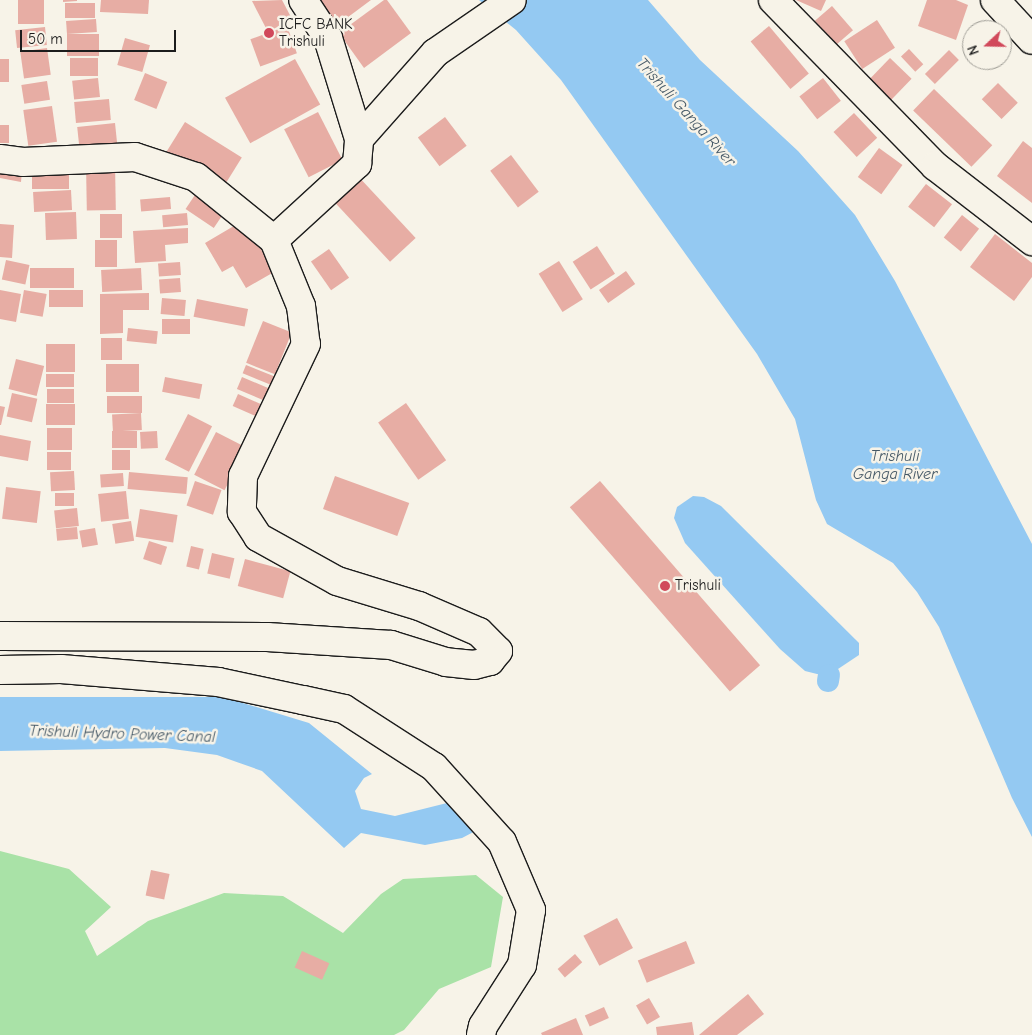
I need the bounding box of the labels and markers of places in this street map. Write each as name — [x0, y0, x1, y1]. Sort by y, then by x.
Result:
place label: ICFC BANK Trishuli — [279, 15, 352, 50]
marker: ICFC BANK Trishuli — [263, 27, 275, 39]
place label: Trishuli — [675, 577, 721, 595]
marker: Trishuli — [659, 580, 671, 592]

